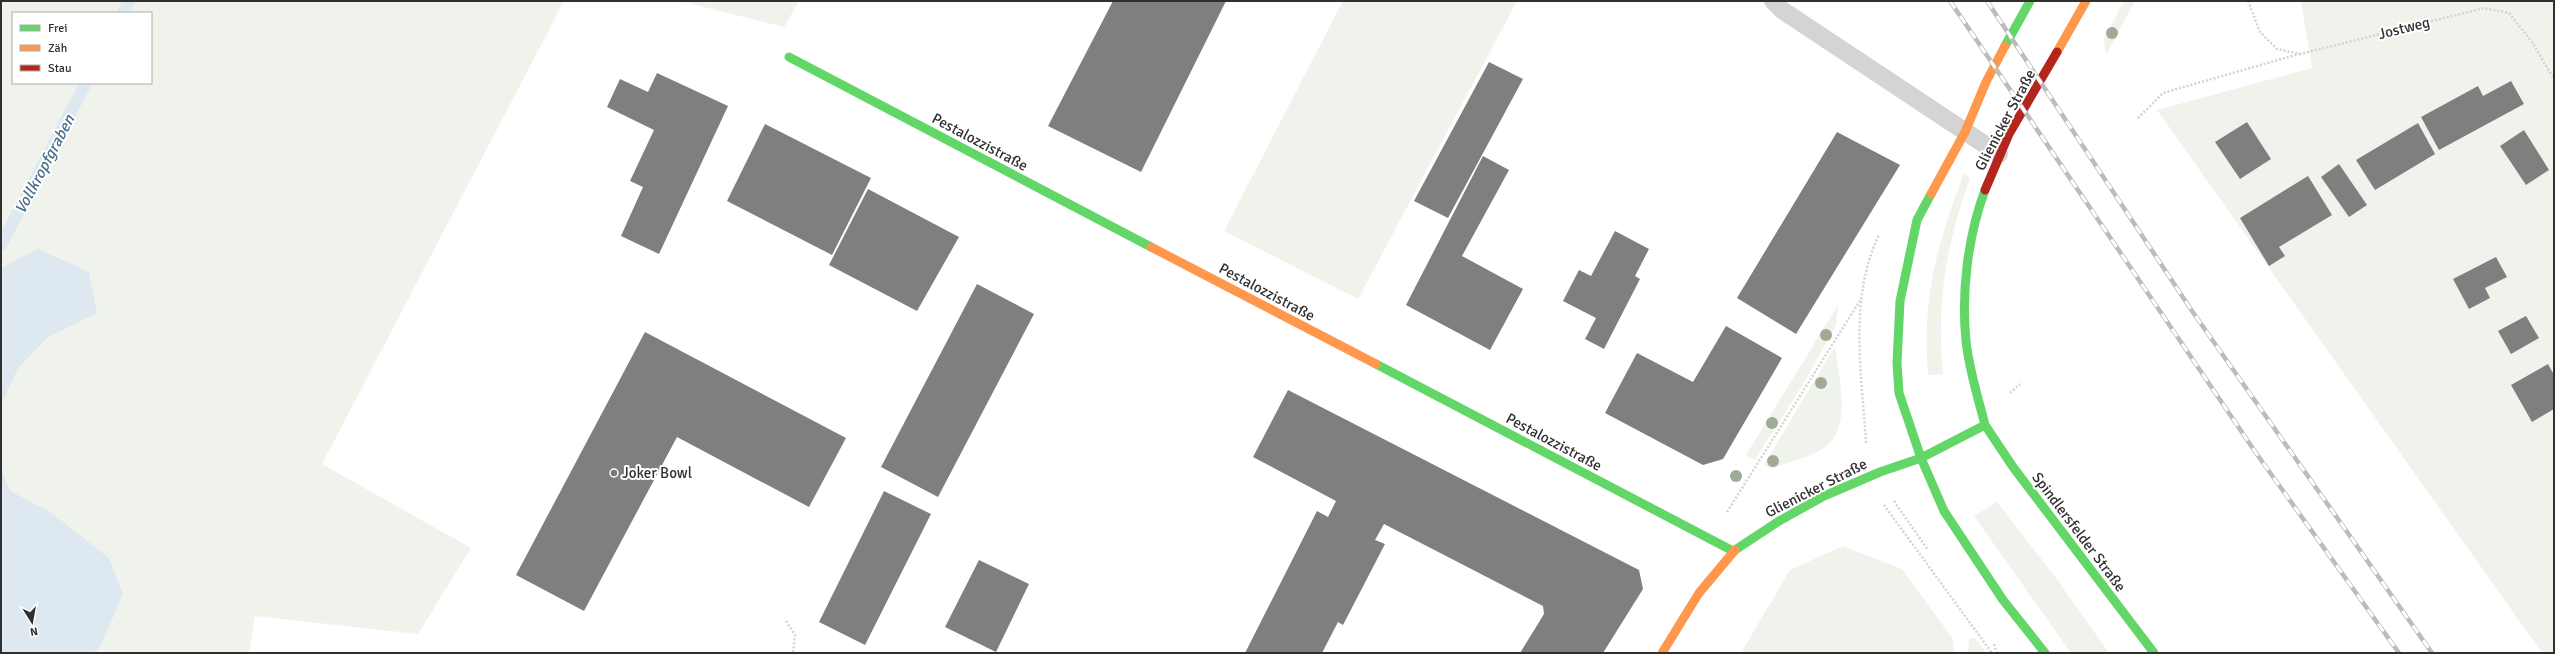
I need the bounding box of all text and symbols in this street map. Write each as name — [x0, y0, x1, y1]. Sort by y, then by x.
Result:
legend — [12, 12, 152, 84]
street label: Jostweg — [2376, 13, 2432, 43]
text: Frei — [48, 21, 67, 36]
text: Zäh — [48, 41, 67, 56]
text: Stau — [48, 61, 72, 76]
street label: Glienicker Straße — [1971, 66, 2039, 174]
street label: Pestalozzistraße — [929, 109, 1031, 175]
water label: Vollkropfgraben — [10, 110, 80, 217]
street label: Pestalozzistraße — [1216, 259, 1318, 325]
street label: Pestalozzistraße — [1503, 409, 1605, 475]
street label: Glienicker Straße — [1762, 455, 1870, 521]
place label: Joker Bowl — [622, 464, 692, 482]
marker: Joker Bowl — [609, 468, 619, 478]
street label: Spindlersfelder Straße — [2028, 469, 2130, 595]
north arrow — [12, 602, 52, 642]
text: N — [29, 624, 39, 638]

